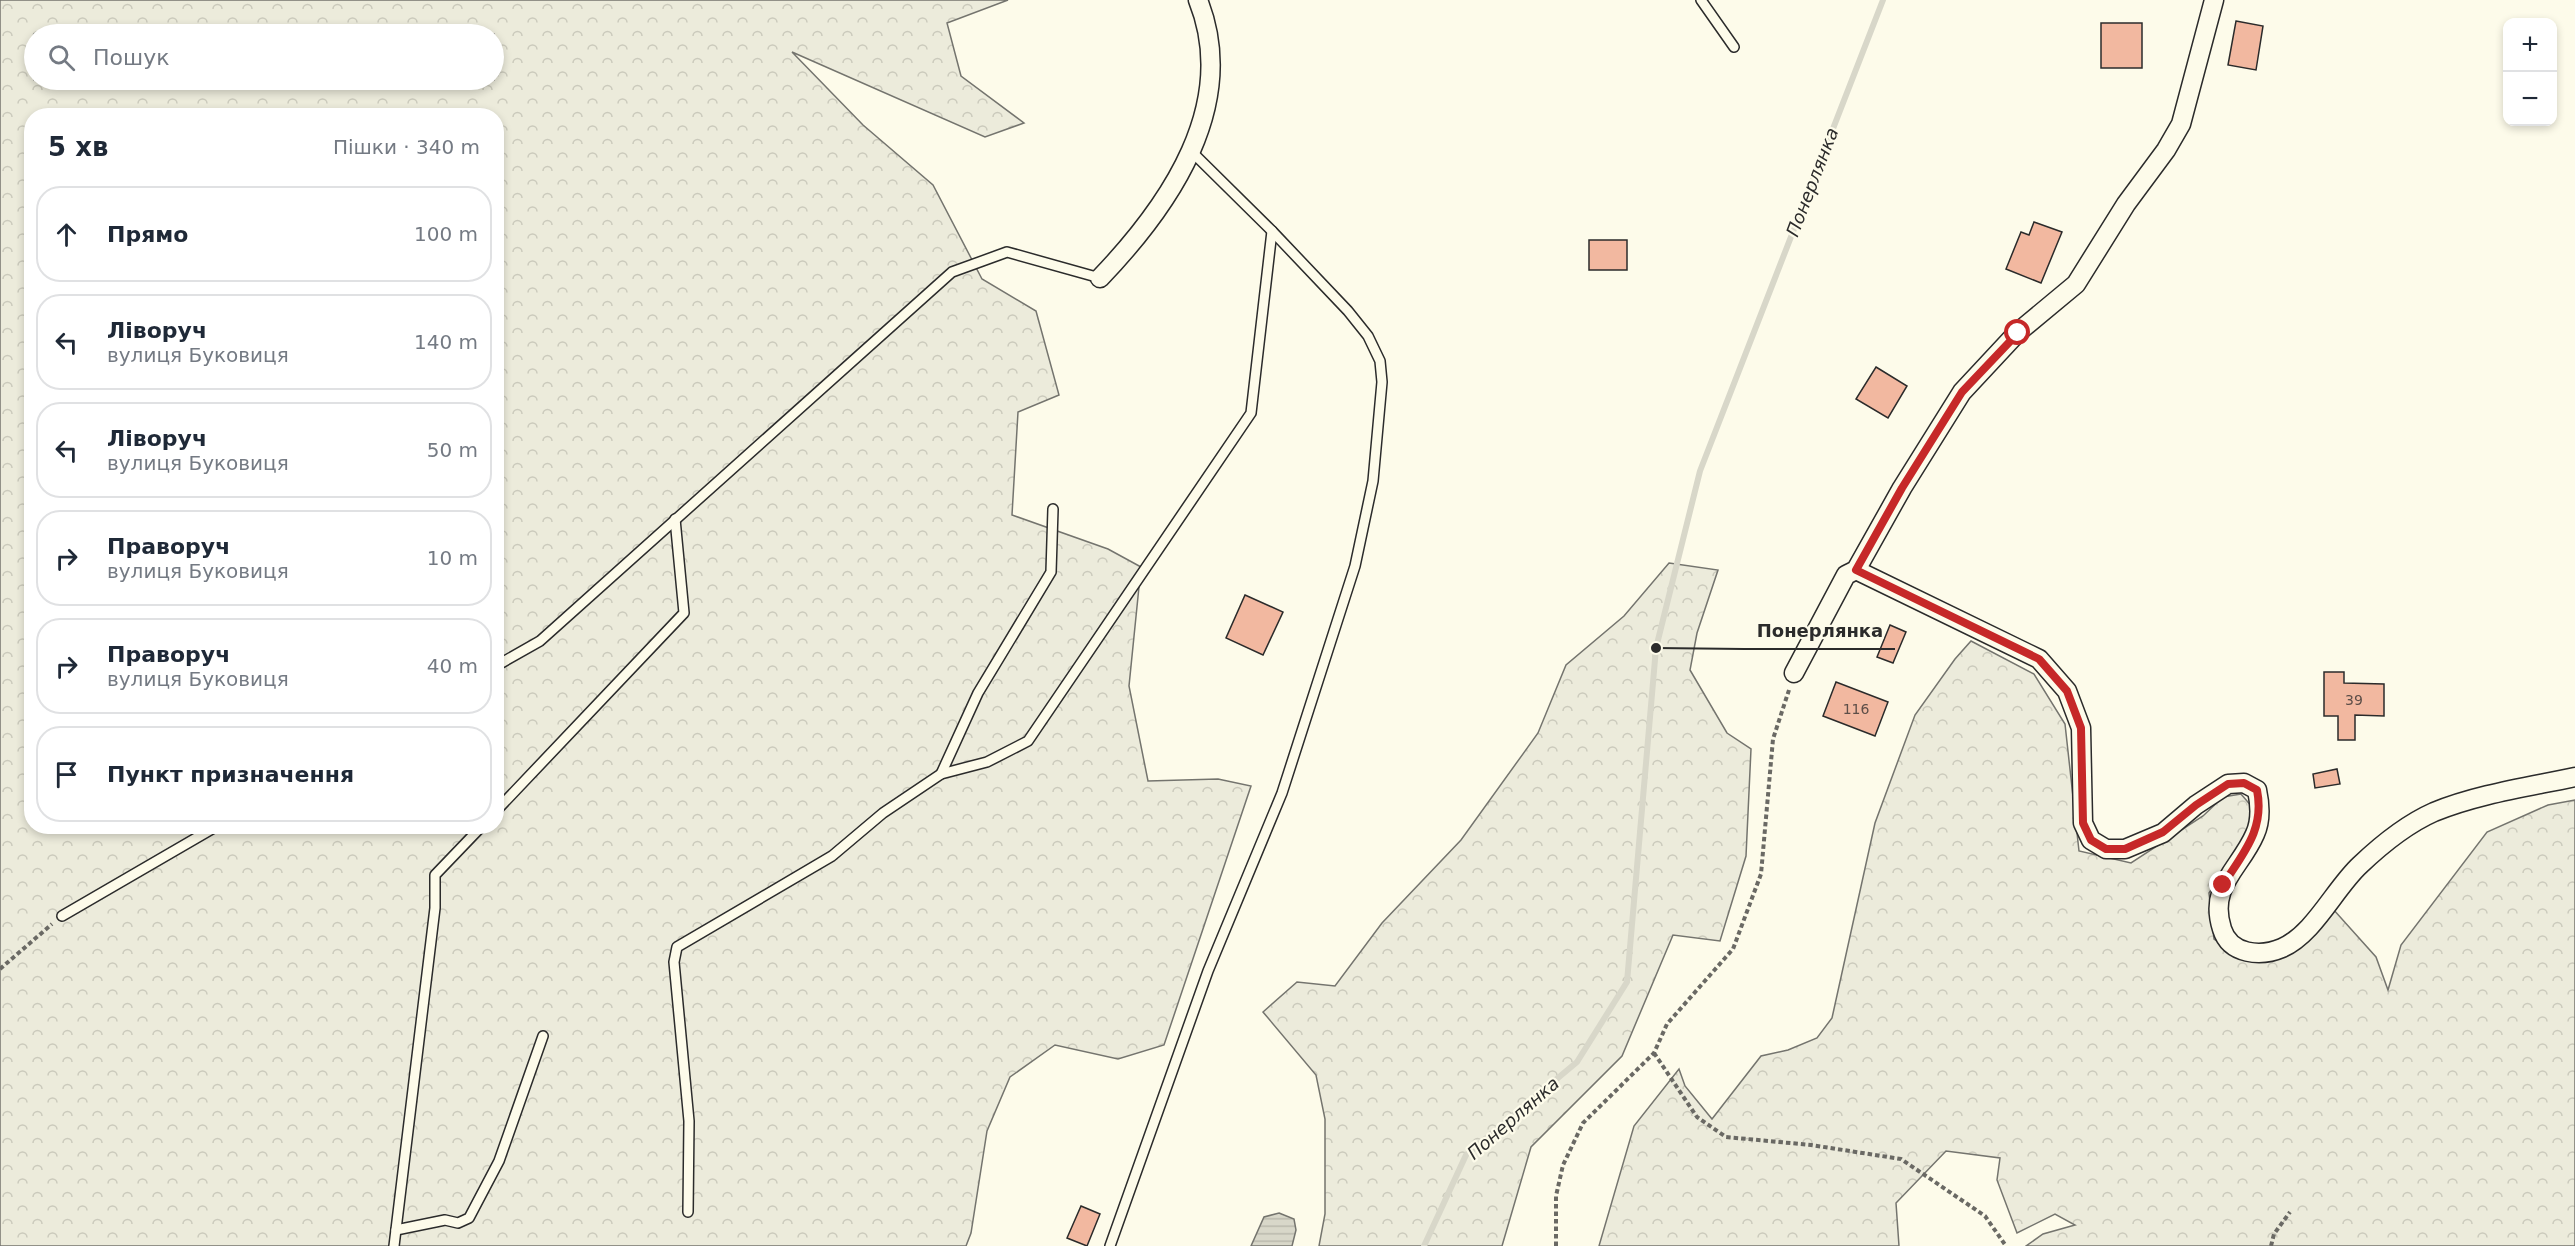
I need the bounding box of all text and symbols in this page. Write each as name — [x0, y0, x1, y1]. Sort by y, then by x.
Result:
map controls — [2503, 18, 2557, 126]
button: + — [2503, 18, 2557, 72]
search box — [24, 24, 504, 90]
icon: search — [45, 41, 78, 74]
text: Пошук — [93, 45, 169, 70]
button: − — [2503, 72, 2557, 126]
water label: Понерлянка — [1782, 125, 1842, 239]
text: 5 хв — [48, 132, 108, 162]
text: Пішки · 340 m — [333, 135, 480, 159]
icon: ahead — [50, 218, 83, 251]
text: Прямо — [107, 222, 188, 247]
text: 100 m — [414, 222, 478, 246]
text: Ліворуч — [107, 318, 207, 343]
route start — [2004, 319, 2030, 345]
icon: left — [50, 326, 83, 359]
text: 140 m — [414, 330, 478, 354]
text: вулиця Буковиця — [107, 343, 289, 367]
text: Ліворуч — [107, 426, 207, 451]
icon: left — [50, 434, 83, 467]
text: 50 m — [427, 438, 478, 462]
text: вулиця Буковиця — [107, 451, 289, 475]
text: Праворуч — [107, 534, 230, 559]
icon: right — [50, 542, 83, 575]
text: 10 m — [427, 546, 478, 570]
text: вулиця Буковиця — [107, 559, 289, 583]
callout: Понерлянка — [1744, 613, 1895, 649]
text: Понерлянка — [1757, 620, 1883, 641]
text: Праворуч — [107, 642, 230, 667]
icon: right — [50, 650, 83, 683]
text: 40 m — [427, 654, 478, 678]
text: вулиця Буковиця — [107, 667, 289, 691]
house number: 39 — [2345, 692, 2363, 708]
house number: 116 — [1843, 701, 1869, 717]
icon: arrive — [50, 758, 83, 791]
text: Пункт призначення — [107, 762, 354, 787]
route end — [2209, 871, 2235, 897]
water label: Понерлянка — [1463, 1072, 1563, 1164]

